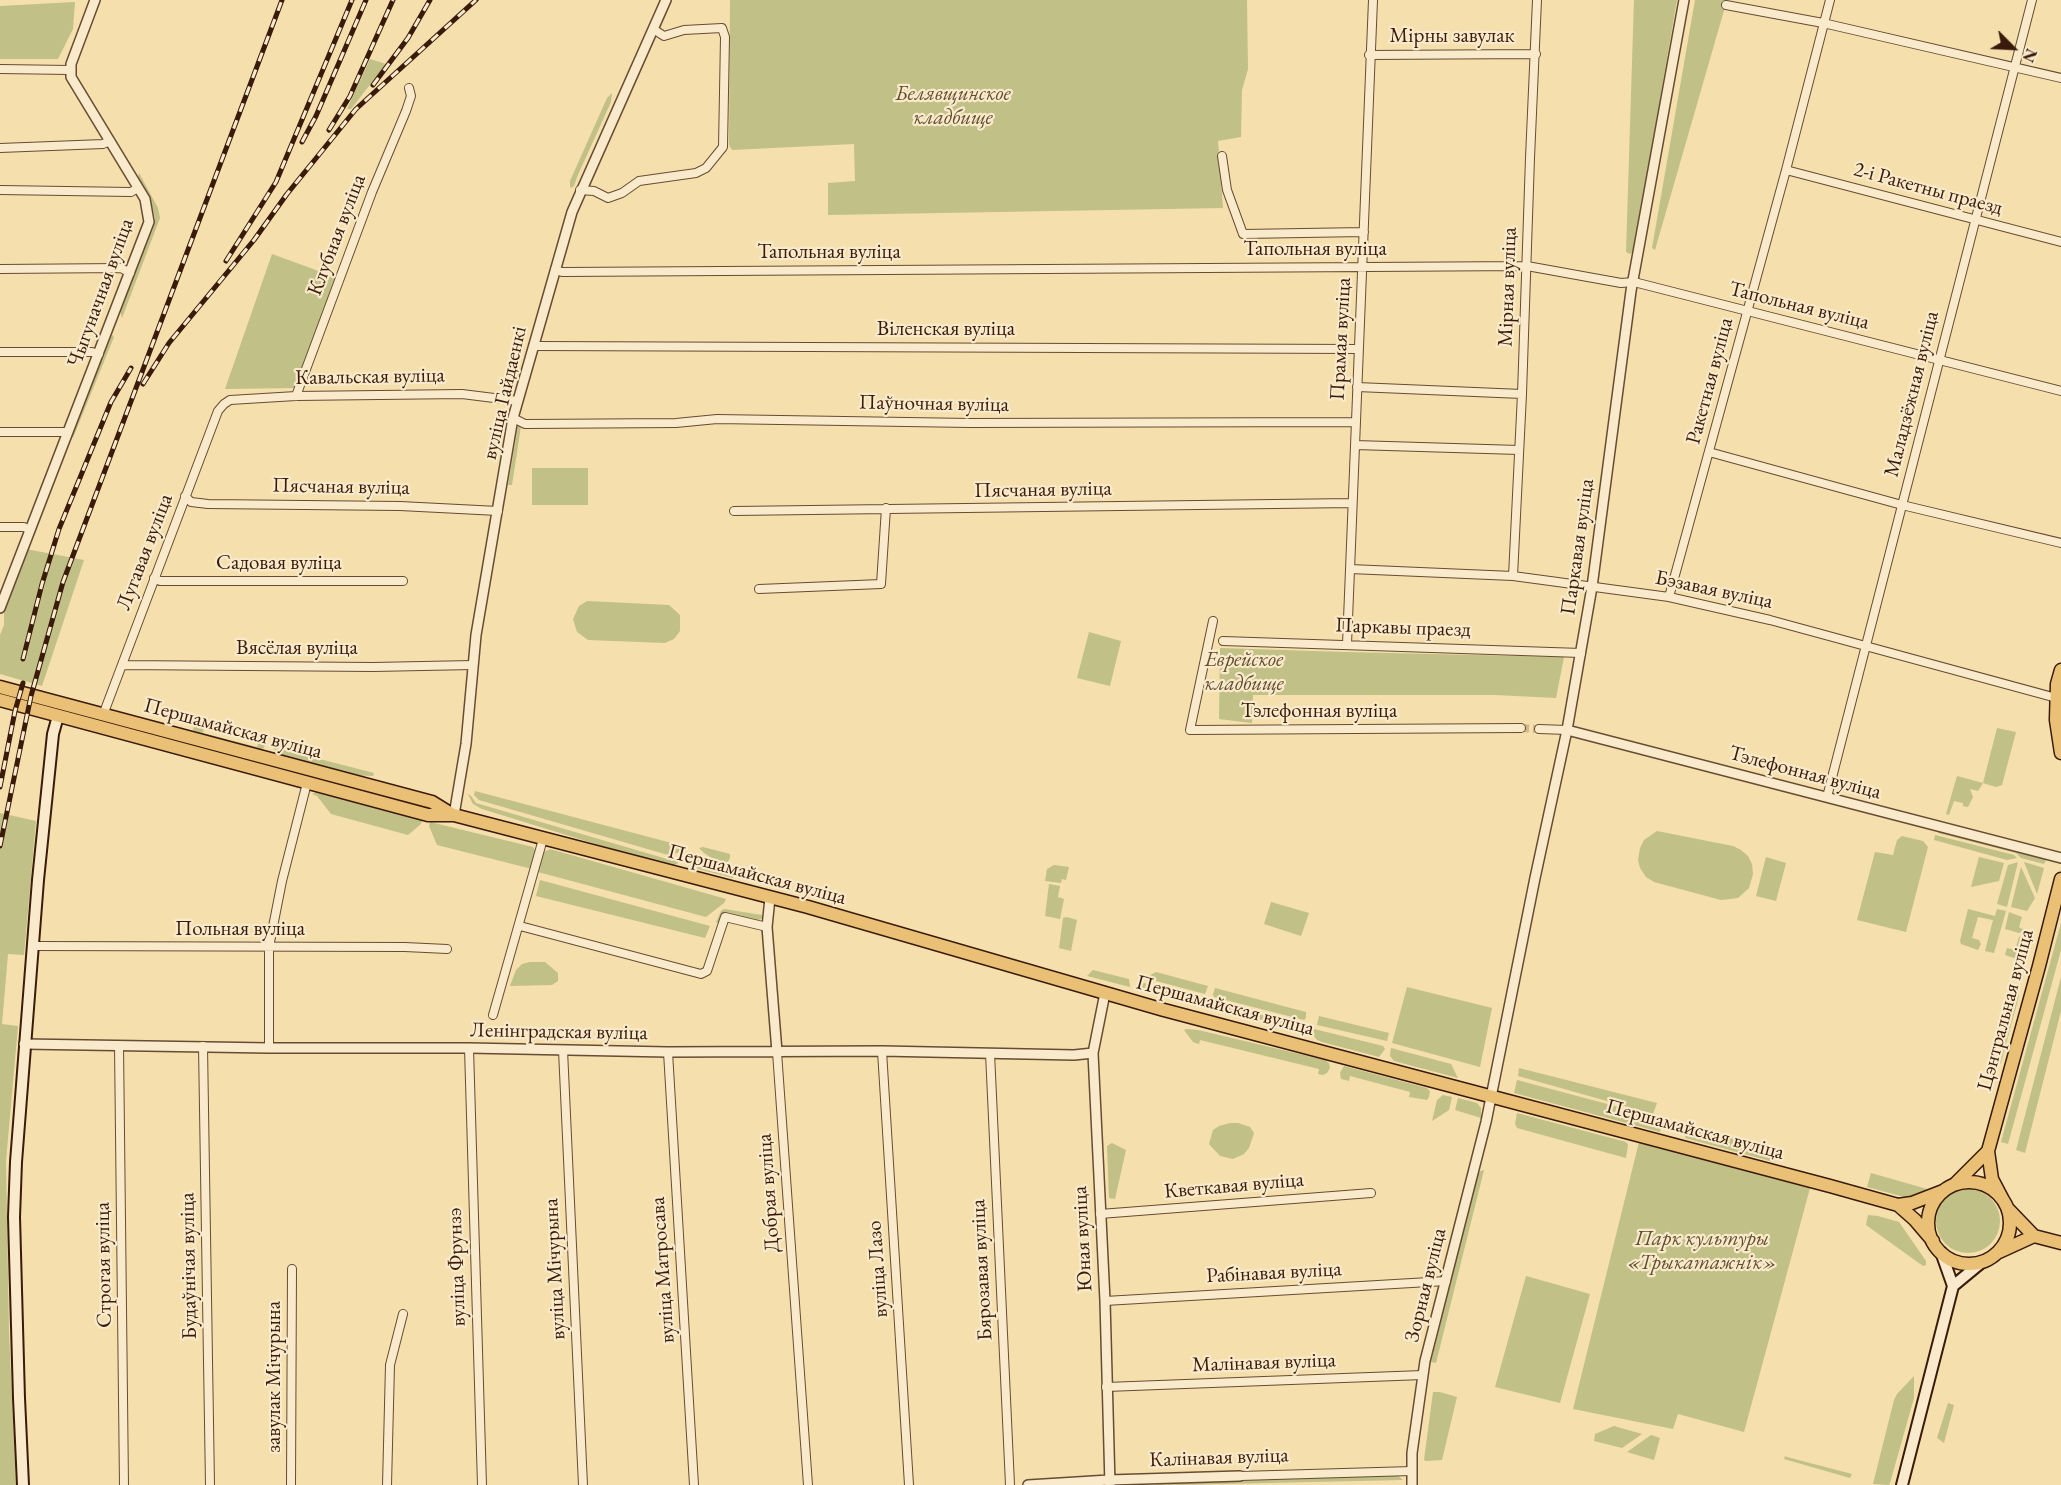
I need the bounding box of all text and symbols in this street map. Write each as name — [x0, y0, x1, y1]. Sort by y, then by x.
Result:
north arrow — [1983, 18, 2043, 78]
street label: Мірны завулак — [1389, 23, 1515, 49]
text: N — [2018, 45, 2042, 66]
park label: Белявщинское кладбище — [895, 81, 1011, 131]
street label: 2-і Ракетны праезд — [1851, 157, 2005, 221]
street label: Клубная вуліца — [302, 171, 372, 299]
street label: Чыгуначная вуліца — [62, 215, 140, 371]
street label: Мірная вуліца — [1493, 227, 1523, 347]
street label: Тапольная вуліца — [1243, 236, 1387, 262]
street label: Тапольная вуліца — [757, 239, 901, 265]
street label: Тапольная вуліца — [1726, 276, 1872, 336]
street label: Прамая вуліца — [1325, 277, 1357, 401]
street label: Маладзёжная вуліца — [1879, 308, 1945, 480]
street label: Ракетная вуліца — [1681, 315, 1739, 447]
street label: Віленская вуліца — [877, 316, 1015, 342]
street label: вуліца Гайдаенкі — [477, 324, 533, 462]
street label: Кавальская вуліца — [295, 363, 445, 391]
street label: Паўночная вуліца — [859, 390, 1009, 418]
street label: Пясчаная вуліца — [272, 473, 410, 501]
street label: Пясчаная вуліца — [974, 476, 1112, 504]
street label: Паркавая вуліца — [1556, 477, 1600, 617]
street label: Лугавая вуліца — [111, 490, 179, 614]
street label: Садовая вуліца — [216, 550, 342, 576]
street label: Бэзавая вуліца — [1653, 565, 1775, 615]
street label: Паркавы праезд — [1335, 613, 1471, 643]
street label: Вясёлая вуліца — [236, 635, 358, 661]
park label: Еврейское кладбище — [1204, 647, 1284, 697]
street label: Першамайская вуліца — [141, 693, 325, 765]
street label: Тэлефонная вуліца — [1241, 698, 1397, 724]
street label: Тэлефонная вуліца — [1726, 741, 1884, 805]
street label: Першамайская вуліца — [665, 839, 849, 911]
street label: Польная вуліца — [175, 916, 305, 942]
street label: Цэнтральная вуліца — [1972, 926, 2040, 1094]
street label: Першамайская вуліца — [1133, 970, 1317, 1042]
street label: Ленінградская вуліца — [470, 1018, 648, 1046]
street label: Першамайская вуліца — [1603, 1094, 1787, 1166]
street label: Добрая вуліца — [752, 1133, 786, 1253]
street label: Кветкавая вуліца — [1163, 1167, 1305, 1205]
street label: Юная вуліца — [1068, 1185, 1098, 1293]
street label: Будаўнічая вуліца — [175, 1192, 203, 1340]
street label: вуліца Матросава — [645, 1196, 681, 1344]
street label: вуліца Мічурына — [539, 1198, 571, 1340]
street label: Бярозавая вуліца — [966, 1199, 998, 1341]
street label: Строгая вуліца — [90, 1202, 118, 1328]
street label: вуліца Фрунзэ — [442, 1207, 472, 1327]
street label: вуліца Лазо — [862, 1220, 894, 1318]
street label: Зорная вуліца — [1400, 1225, 1452, 1345]
park label: Парк культуры «Трыкатажнік» — [1627, 1226, 1777, 1276]
street label: Рабінавая вуліца — [1206, 1257, 1342, 1289]
street label: завулак Мічурына — [261, 1301, 287, 1453]
street label: Малінавая вуліца — [1192, 1348, 1336, 1378]
street label: Калінавая вуліца — [1149, 1443, 1289, 1473]

